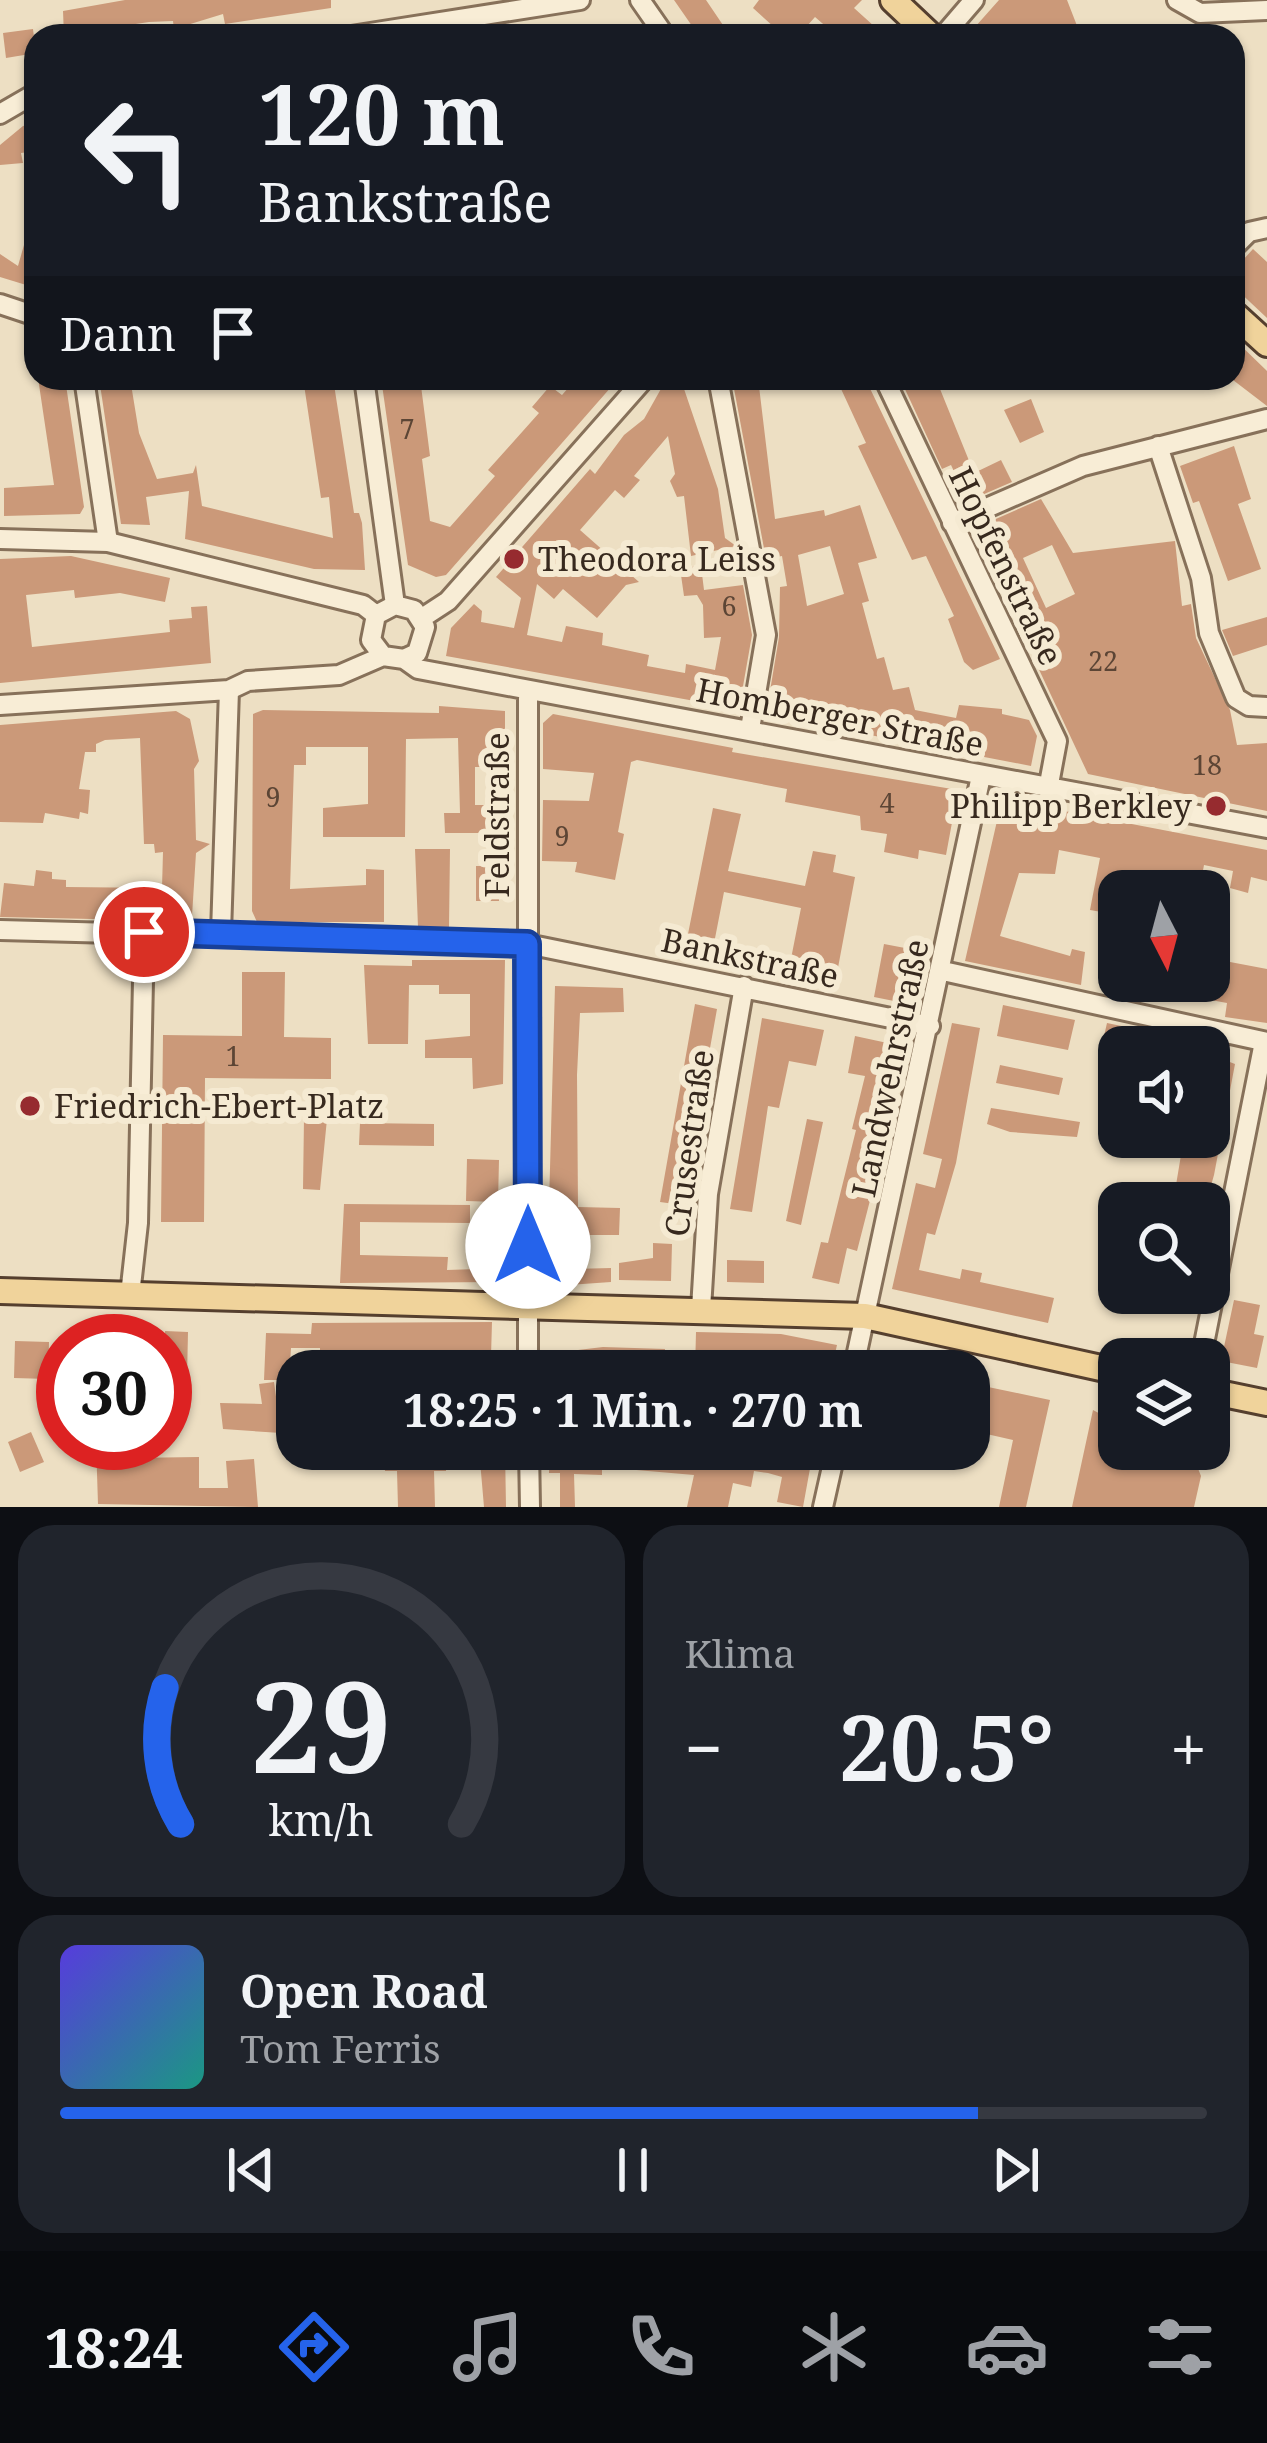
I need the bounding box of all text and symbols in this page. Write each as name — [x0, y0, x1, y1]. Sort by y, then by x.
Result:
text: 120 m — [258, 55, 505, 170]
icon: left — [60, 72, 216, 228]
text: Bankstraße — [258, 164, 552, 238]
icon: arrive — [200, 300, 266, 366]
text: Dann — [60, 303, 176, 364]
house number: 7 — [399, 410, 415, 447]
street label: Hopfenstraße — [939, 459, 1074, 673]
place label: Theodora Leiss — [538, 536, 776, 581]
marker: Theodora Leiss — [501, 546, 527, 572]
house number: 6 — [721, 587, 737, 624]
house number: 22 — [1088, 642, 1118, 679]
street label: Homberger Straße — [693, 667, 987, 766]
street label: Feldstraße — [474, 732, 519, 898]
house number: 18 — [1192, 746, 1222, 783]
house number: 9 — [265, 778, 281, 815]
place label: Philipp Berkley — [950, 783, 1192, 828]
house number: 4 — [879, 784, 895, 821]
marker: Philipp Berkley — [1203, 793, 1229, 819]
house number: 9 — [554, 817, 570, 854]
north arrow — [1098, 870, 1230, 1002]
map controls — [1098, 870, 1230, 1470]
pin — [93, 881, 195, 983]
icon: arrive — [111, 899, 177, 965]
street label: Bankstraße — [658, 917, 843, 998]
street label: Landwehrstraße — [840, 935, 939, 1201]
button: sound — [1098, 1026, 1230, 1158]
house number: 1 — [225, 1037, 241, 1074]
street label: Crusestraße — [653, 1047, 724, 1239]
place label: Friedrich-Ebert-Platz — [54, 1083, 384, 1128]
marker: Friedrich-Ebert-Platz — [17, 1093, 43, 1119]
button: search — [1098, 1182, 1230, 1314]
position arrow — [465, 1183, 591, 1309]
speed limit sign: 30 — [36, 1314, 192, 1470]
button: layers — [1098, 1338, 1230, 1470]
text: 18:25 · 1 Min. · 270 m — [403, 1379, 863, 1440]
text: Klima — [685, 1626, 795, 1679]
text: 29 — [251, 1640, 392, 1810]
text: 20.5° — [839, 1685, 1054, 1807]
text: − — [685, 1702, 723, 1792]
text: + — [1170, 1702, 1207, 1792]
text: km/h — [269, 1790, 374, 1849]
text: Open Road — [240, 1960, 488, 2021]
text: Tom Ferris — [240, 2021, 441, 2074]
icon: previous — [218, 2137, 284, 2203]
icon: pause — [600, 2137, 666, 2203]
icon: next — [983, 2137, 1049, 2203]
icon: directions — [272, 2305, 356, 2389]
icon: music — [446, 2305, 530, 2389]
icon: phone — [619, 2305, 703, 2389]
icon: climate — [792, 2305, 876, 2389]
icon: car — [965, 2305, 1049, 2389]
icon: filters — [1138, 2305, 1222, 2389]
text: 18:24 — [45, 2310, 183, 2384]

